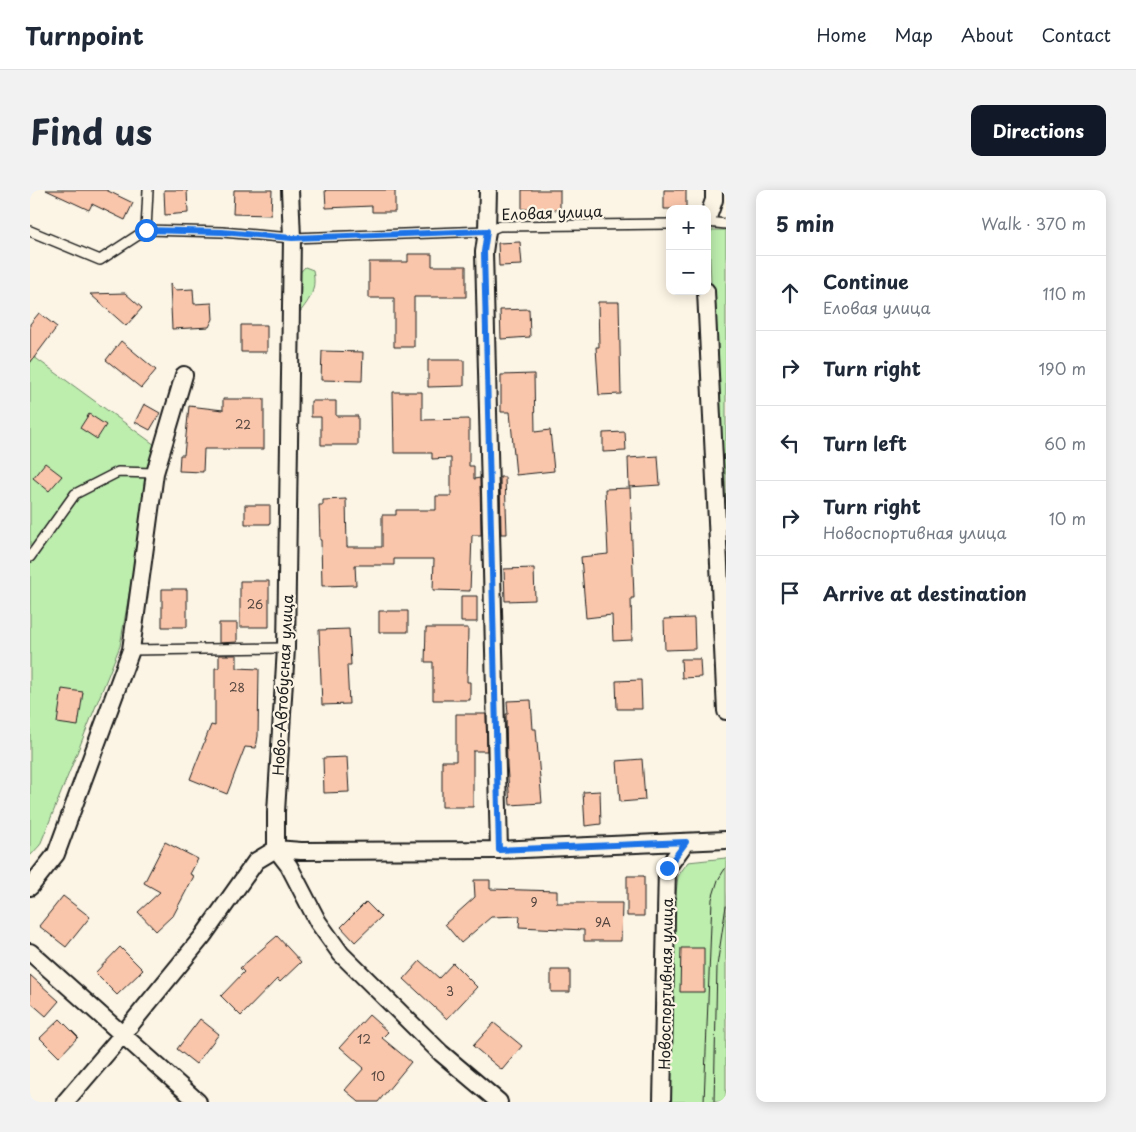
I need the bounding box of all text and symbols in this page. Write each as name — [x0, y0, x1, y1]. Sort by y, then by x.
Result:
text: Turnpoint — [25, 17, 144, 53]
text: Home — [816, 21, 866, 48]
text: Map — [894, 21, 933, 48]
text: About — [961, 21, 1013, 48]
text: Contact — [1041, 21, 1111, 48]
text: Find us — [30, 104, 152, 157]
button: Directions — [971, 105, 1106, 156]
street label: Еловая улица — [501, 199, 603, 225]
map controls — [666, 205, 711, 295]
button: + — [666, 205, 711, 250]
text: 5 min — [776, 207, 834, 239]
text: Walk · 370 m — [981, 211, 1086, 235]
route start — [135, 219, 158, 242]
button: − — [666, 250, 711, 295]
text: Continue — [823, 267, 909, 295]
icon: ahead — [776, 279, 804, 307]
text: 110 m — [1043, 281, 1086, 305]
text: Еловая улица — [823, 295, 931, 319]
icon: right — [776, 354, 804, 382]
text: Turn right — [823, 354, 921, 382]
text: 190 m — [1038, 356, 1086, 380]
house number: 22 — [235, 415, 251, 433]
icon: left — [776, 429, 804, 457]
text: Turn left — [823, 429, 907, 457]
text: 60 m — [1044, 431, 1086, 455]
text: Turn right — [823, 492, 921, 520]
icon: right — [776, 504, 804, 532]
text: 10 m — [1049, 506, 1086, 530]
text: Новоспортивная улица — [823, 520, 1006, 544]
icon: arrive — [776, 579, 804, 607]
text: Arrive at destination — [823, 579, 1027, 607]
street label: Ново-Автобусная улица — [266, 593, 298, 776]
house number: 26 — [247, 595, 263, 613]
house number: 28 — [229, 678, 245, 696]
route end — [656, 857, 679, 880]
house number: 9 — [530, 893, 538, 911]
street label: Новоспортивная улица — [652, 897, 678, 1070]
house number: 9А — [595, 913, 611, 931]
house number: 3 — [446, 982, 454, 1000]
house number: 12 — [357, 1030, 371, 1048]
house number: 10 — [371, 1067, 385, 1085]

